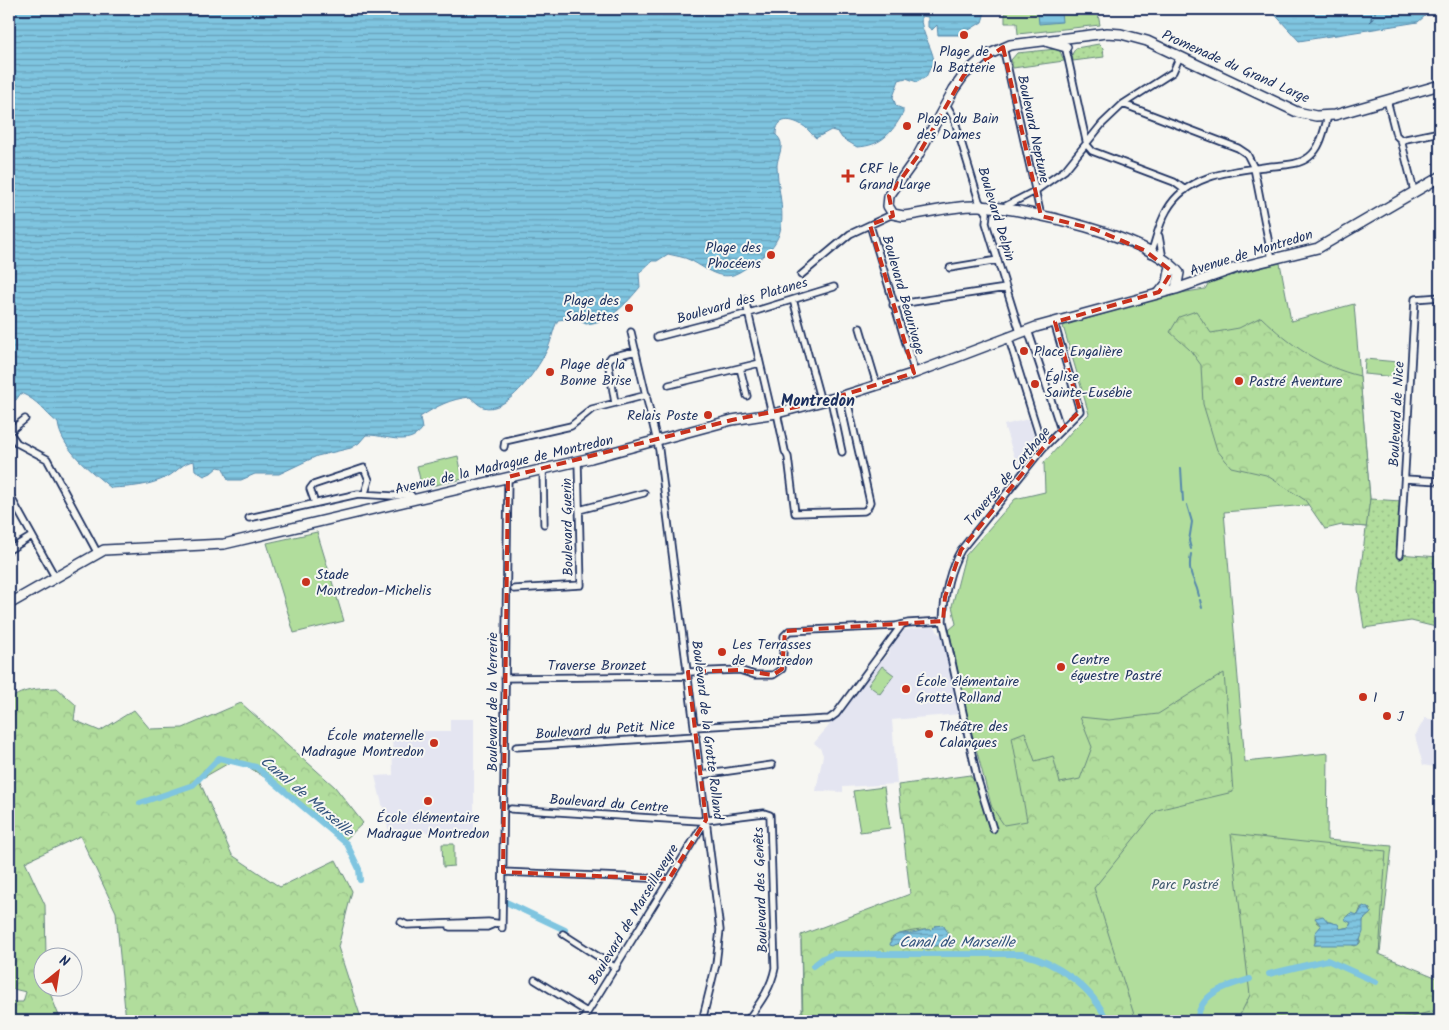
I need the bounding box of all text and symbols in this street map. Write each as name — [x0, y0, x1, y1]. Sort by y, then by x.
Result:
street label: Promenade du Grand Large — [1158, 24, 1314, 110]
marker: Plage de la Batterie — [958, 29, 970, 41]
place label: Plage de la Batterie — [933, 41, 996, 79]
street label: Boulevard Neptune — [1011, 73, 1055, 186]
place label: Plage du Bain des Dames — [917, 108, 999, 146]
marker: Plage du Bain des Dames — [901, 120, 913, 132]
place label: CRF le Grand Large — [859, 158, 931, 196]
street label: Boulevard Delpin — [971, 164, 1021, 264]
marker: CRF le Grand Large — [841, 169, 855, 183]
street label: Avenue de Montredon — [1187, 224, 1316, 282]
street label: Boulevard Beaurivage — [875, 233, 931, 358]
place label: Plage des Phocéens — [706, 237, 761, 275]
marker: Plage des Phocéens — [765, 249, 777, 261]
street label: Boulevard des Platanes — [674, 272, 811, 330]
place label: Plage des Sablettes — [564, 290, 619, 328]
marker: Plage des Sablettes — [623, 302, 635, 314]
place label: Place Engalière — [1034, 341, 1123, 363]
marker: Place Engalière — [1018, 345, 1030, 357]
place label: Plage de la Bonne Brise — [560, 354, 632, 392]
street label: Boulevard de Nice — [1383, 360, 1411, 467]
marker: Plage de la Bonne Brise — [544, 366, 556, 378]
place label: Église Sainte-Eusébie — [1045, 366, 1133, 404]
place label: Pastré Aventure — [1249, 371, 1343, 393]
marker: Pastré Aventure — [1233, 375, 1245, 387]
marker: Église Sainte-Eusébie — [1029, 378, 1041, 390]
district label: Montredon — [781, 389, 855, 414]
place label: Relais Poste — [627, 405, 699, 427]
marker: Relais Poste — [702, 409, 714, 421]
street label: Traverse de Carthage — [959, 421, 1057, 531]
street label: Avenue de la Madrague de Montredon — [393, 429, 616, 501]
street label: Boulevard Guerin — [556, 478, 580, 576]
place label: Stade Montredon-Michelis — [316, 564, 432, 602]
marker: Stade Montredon-Michelis — [300, 576, 312, 588]
street label: Boulevard de la Verrerie — [482, 632, 504, 772]
place label: Les Terrasses de Montredon — [732, 634, 813, 672]
street label: Boulevard de la Grotte Rolland — [685, 639, 729, 822]
marker: Les Terrasses de Montredon — [716, 646, 728, 658]
place label: Centre équestre Pastré — [1071, 649, 1162, 687]
street label: Traverse Bronzet — [548, 655, 647, 677]
marker: Centre équestre Pastré — [1055, 661, 1067, 673]
place label: École élémentaire Grotte Rolland — [916, 671, 1020, 709]
marker: École élémentaire Grotte Rolland — [900, 683, 912, 695]
place label: I — [1373, 687, 1377, 709]
marker: I — [1357, 691, 1369, 703]
place label: J — [1397, 706, 1404, 728]
marker: J — [1381, 710, 1393, 722]
street label: Boulevard du Petit Nice — [535, 714, 676, 746]
place label: Théâtre des Calanques — [939, 716, 1008, 754]
place label: École maternelle Madrague Montredon — [301, 725, 425, 763]
marker: Théâtre des Calanques — [923, 728, 935, 740]
marker: École maternelle Madrague Montredon — [428, 737, 440, 749]
water label: Canal de Marseille — [254, 750, 359, 844]
street label: Boulevard du Centre — [549, 789, 670, 819]
marker: École élémentaire Madrague Montredon — [422, 795, 434, 807]
place label: École élémentaire Madrague Montredon — [366, 807, 490, 845]
street label: Boulevard des Genêts — [748, 827, 774, 953]
street label: Boulevard de Marseilleveyre — [583, 839, 685, 989]
park label: Parc Pastré — [1152, 874, 1219, 896]
water label: Canal de Marseille — [899, 931, 1016, 955]
north arrow — [32, 948, 82, 998]
text: N — [55, 950, 73, 973]

